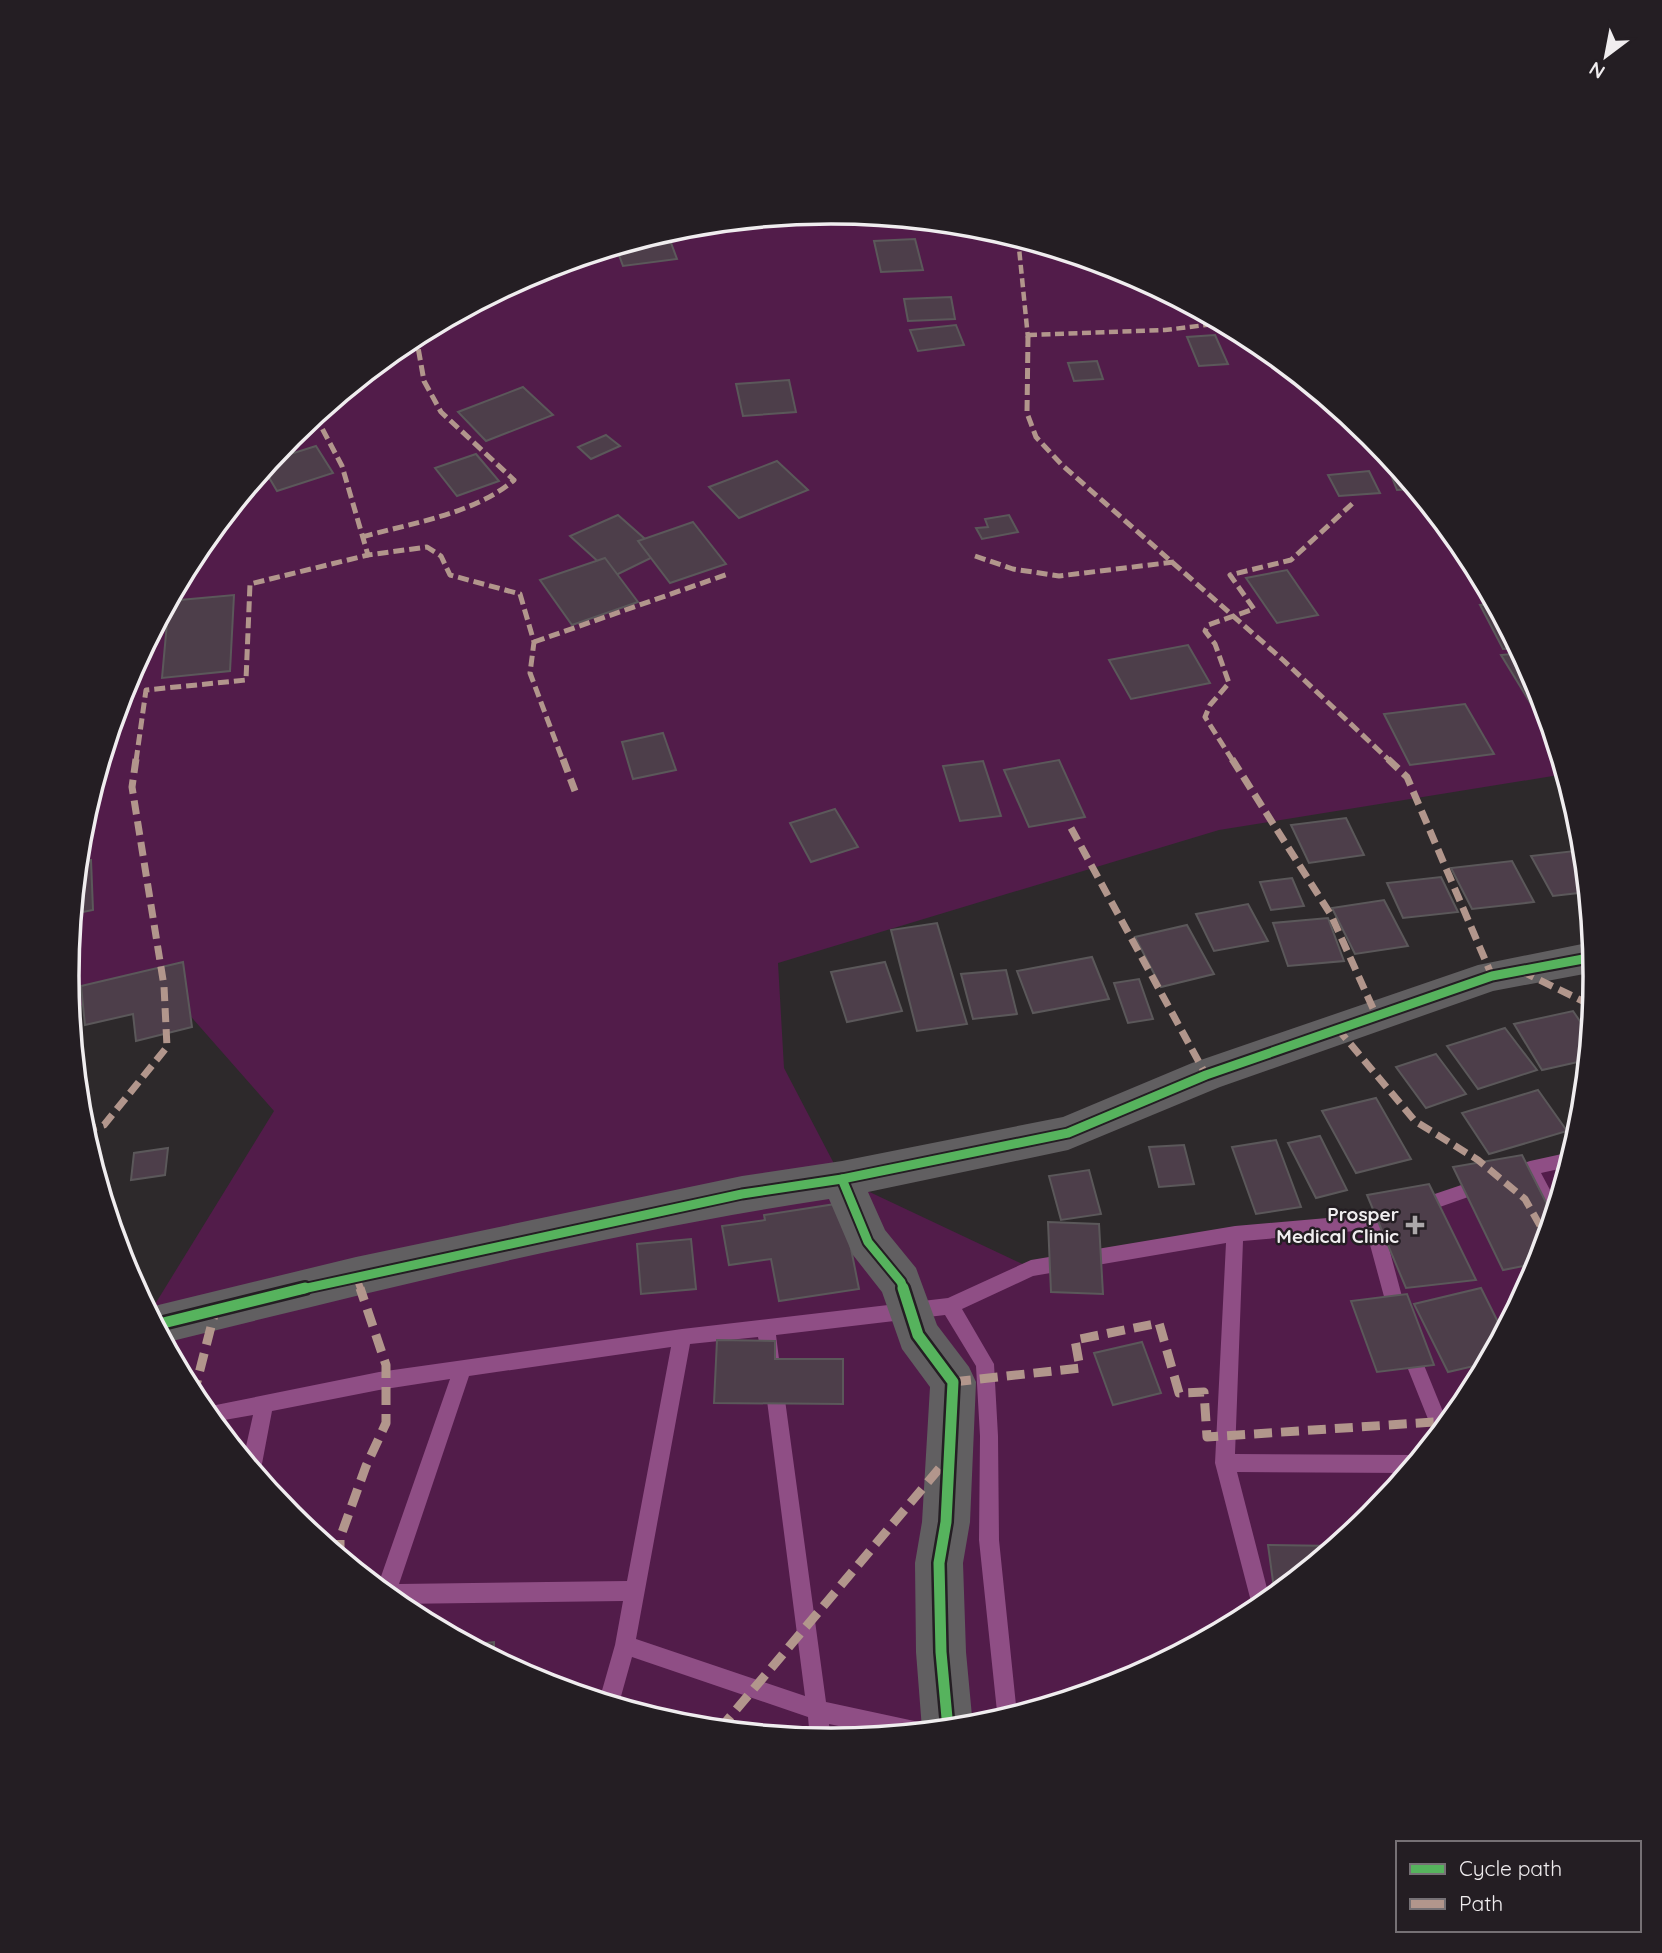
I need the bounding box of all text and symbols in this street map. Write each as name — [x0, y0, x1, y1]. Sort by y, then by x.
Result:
north arrow — [1571, 21, 1641, 91]
text: N — [1585, 57, 1609, 84]
place label: Prosper Medical Clinic — [1276, 1202, 1399, 1248]
marker: Prosper Medical Clinic — [1405, 1215, 1425, 1235]
legend — [1396, 1841, 1641, 1932]
text: Cycle path — [1459, 1855, 1562, 1881]
text: Path — [1459, 1890, 1503, 1916]

